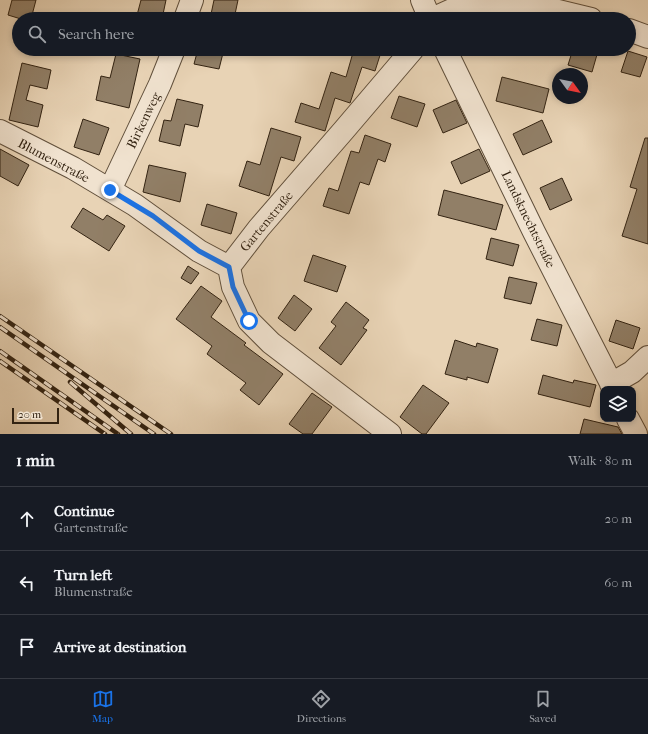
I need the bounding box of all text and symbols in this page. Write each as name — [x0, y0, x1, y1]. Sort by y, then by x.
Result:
search box — [12, 12, 636, 56]
icon: search — [26, 23, 48, 45]
text: Search here — [58, 25, 134, 43]
north arrow — [552, 68, 588, 104]
street label: Birkenweg — [123, 89, 164, 151]
street label: Blumenstraße — [16, 135, 92, 186]
street label: Landsknechtstraße — [499, 168, 559, 271]
route end — [101, 181, 119, 199]
street label: Gartenstraße — [237, 188, 296, 254]
route start — [240, 312, 258, 330]
map controls — [600, 386, 636, 422]
button: layers — [600, 386, 636, 422]
scale bar — [12, 406, 59, 425]
text: 20 m — [18, 408, 41, 421]
text: 1 min — [16, 450, 55, 470]
text: Walk · 80 m — [568, 453, 632, 468]
text: Continue — [54, 502, 114, 520]
icon: ahead — [16, 508, 38, 530]
text: 20 m — [605, 511, 632, 526]
text: Gartenstraße — [54, 520, 128, 535]
text: Turn left — [54, 566, 112, 584]
icon: left — [16, 572, 38, 594]
text: 60 m — [604, 575, 632, 590]
text: Blumenstraße — [54, 584, 133, 599]
icon: arrive — [16, 636, 38, 658]
text: Arrive at destination — [54, 638, 186, 656]
tab: Map — [92, 688, 114, 725]
tab: Directions — [297, 688, 346, 725]
tab: Saved — [529, 688, 556, 725]

